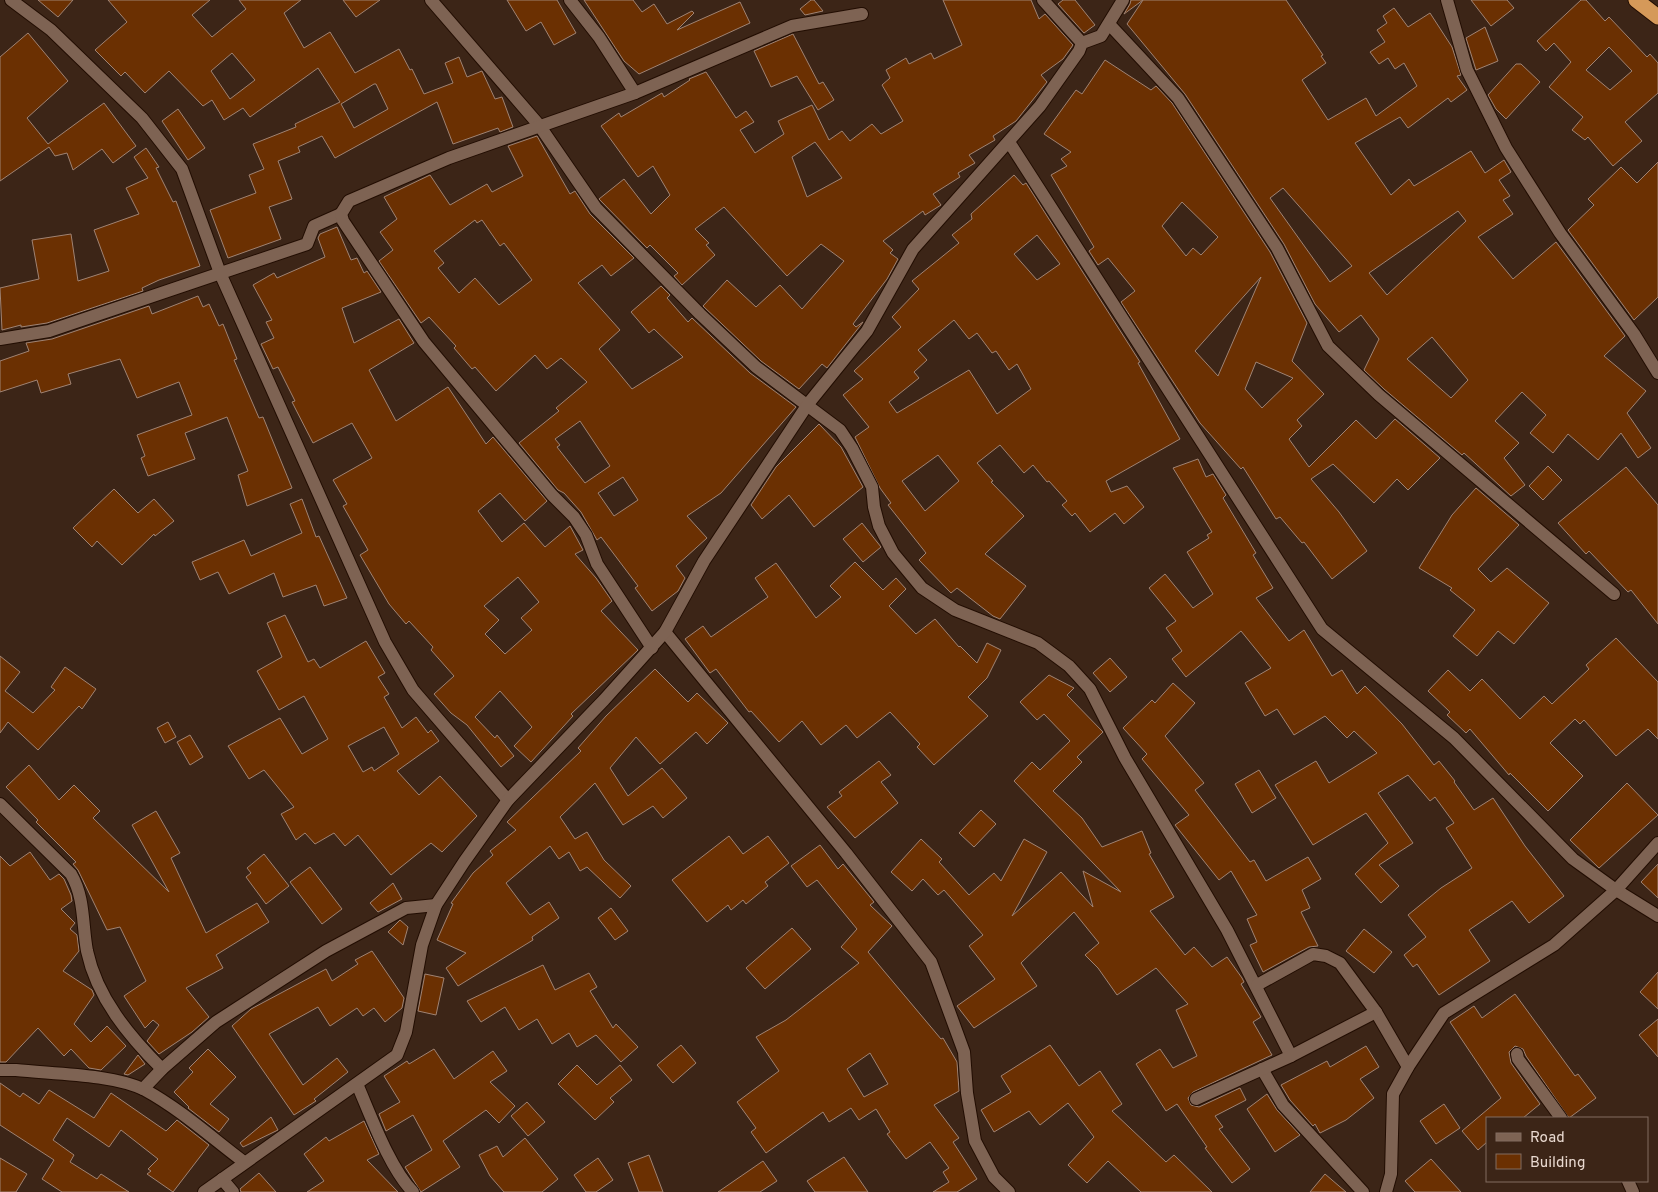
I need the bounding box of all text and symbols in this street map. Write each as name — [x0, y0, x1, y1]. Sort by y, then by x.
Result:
legend — [1486, 1117, 1648, 1182]
text: Road — [1530, 1129, 1565, 1148]
text: Building — [1530, 1154, 1585, 1173]

